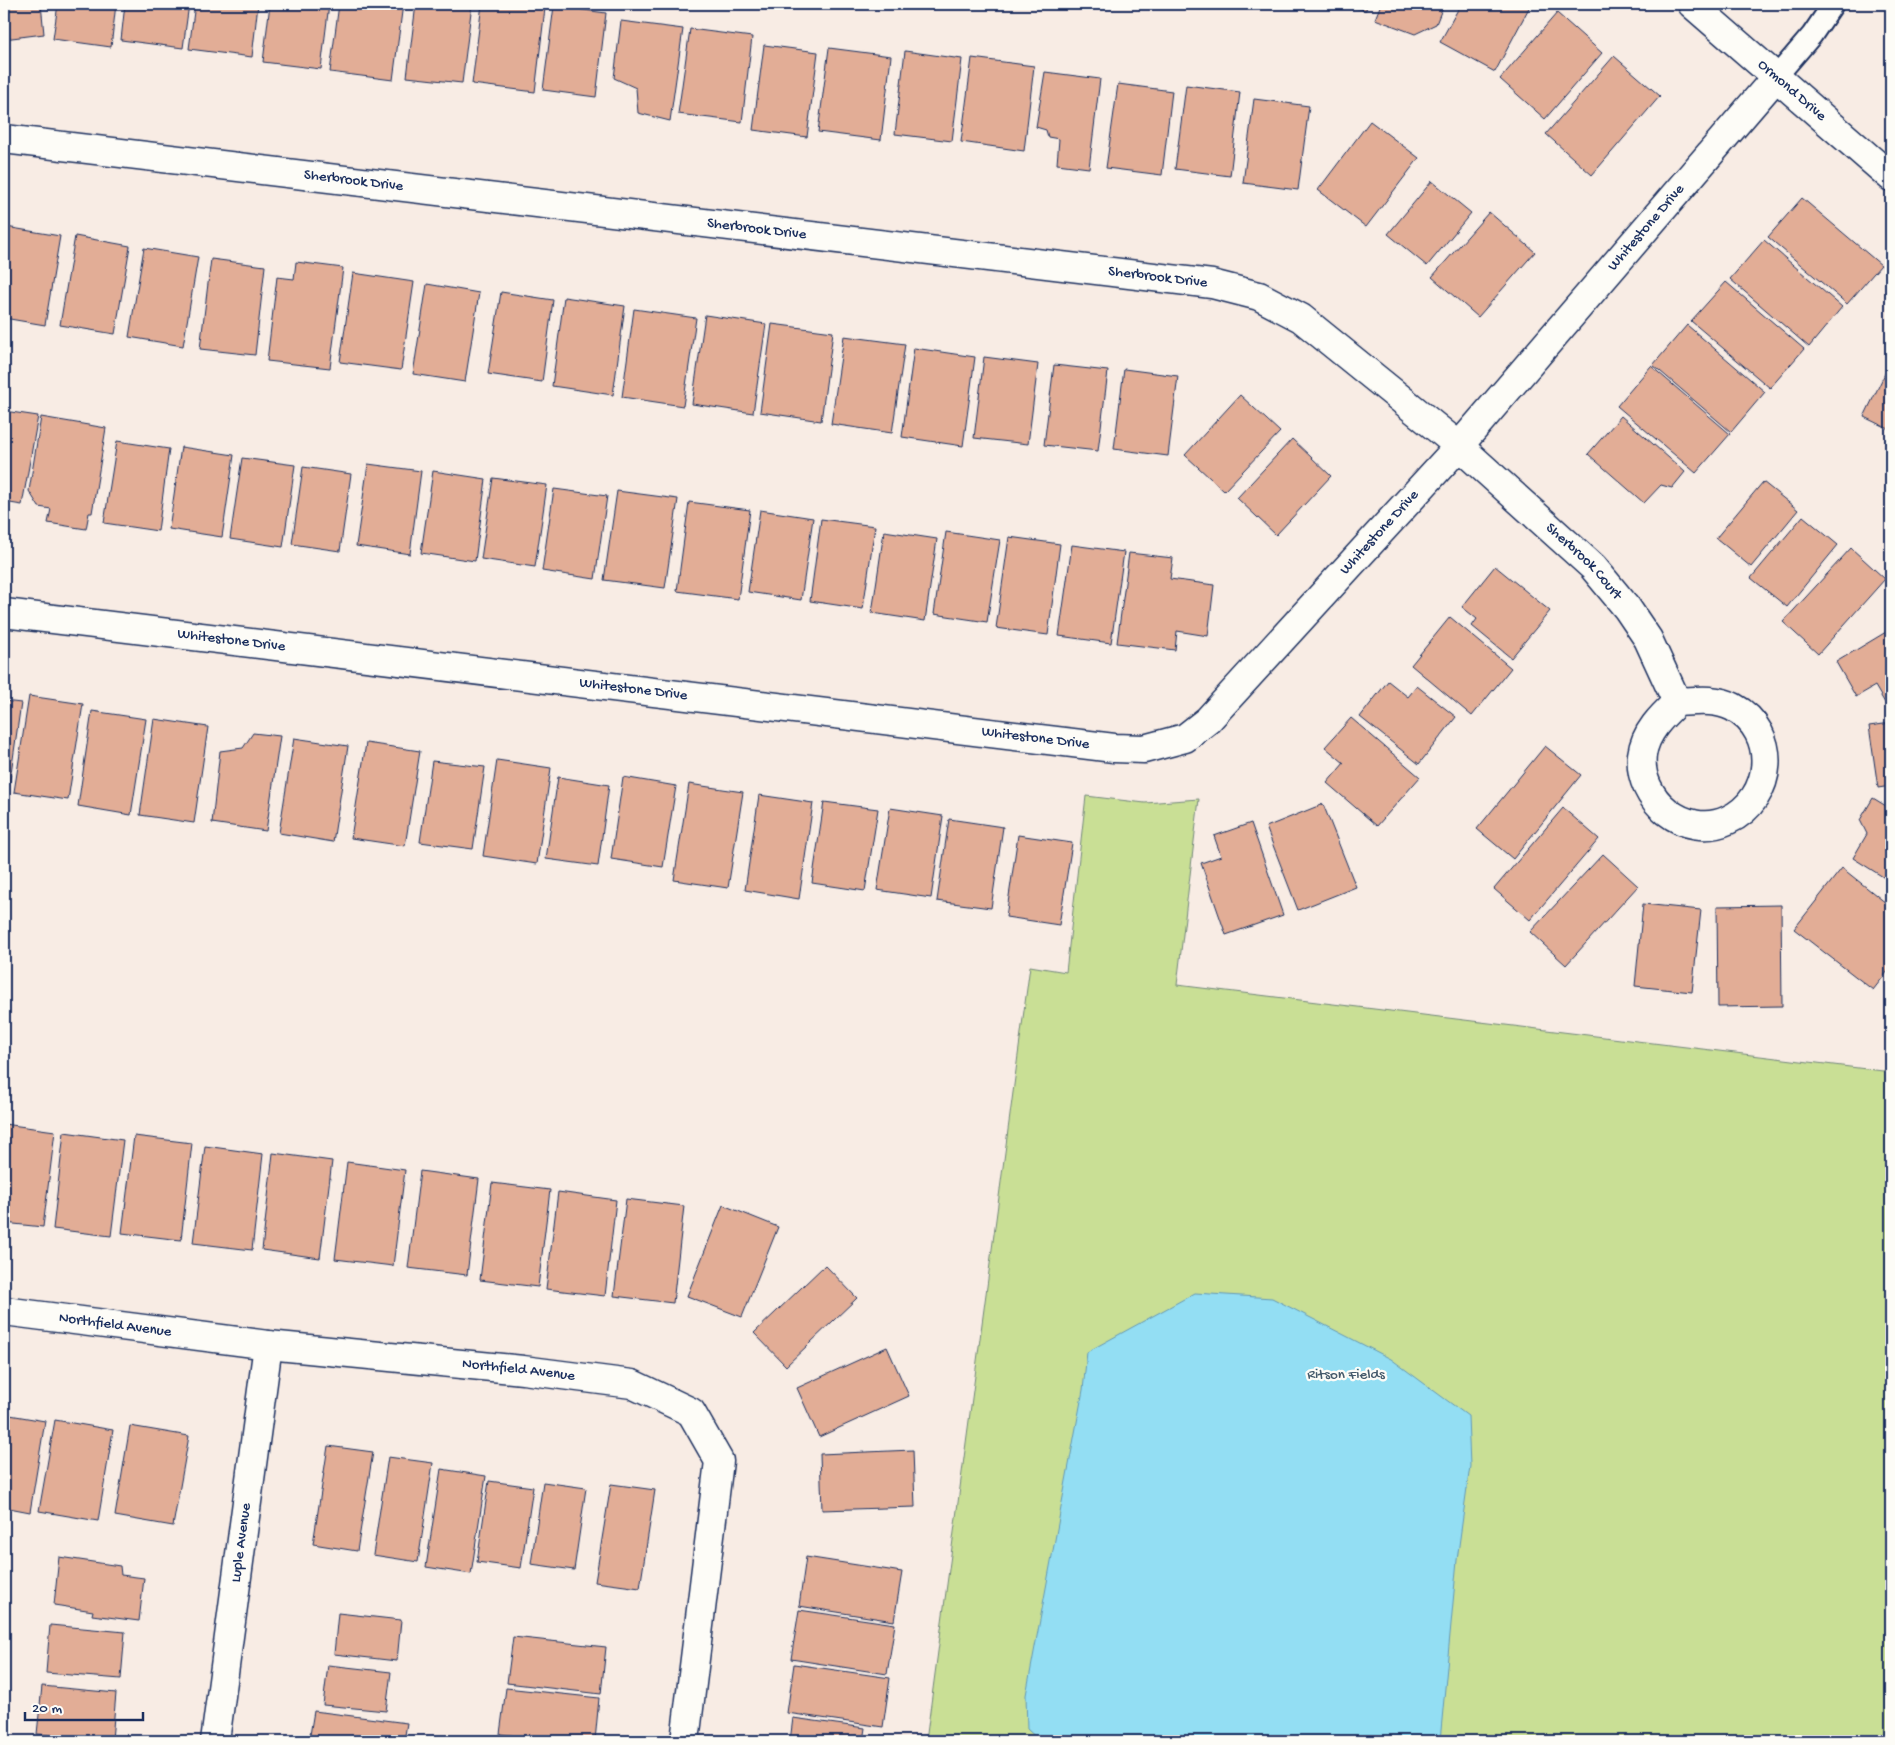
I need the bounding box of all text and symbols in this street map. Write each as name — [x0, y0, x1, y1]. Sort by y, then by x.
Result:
street label: Ormond Drive — [1754, 56, 1830, 125]
street label: Sherbrook Drive — [303, 166, 404, 196]
street label: Whitestone Drive — [1604, 181, 1689, 275]
street label: Sherbrook Drive — [706, 214, 808, 244]
street label: Sherbrook Drive — [1107, 263, 1209, 292]
street label: Whitestone Drive — [1336, 486, 1423, 579]
street label: Sherbrook Court — [1541, 519, 1627, 605]
street label: Whitestone Drive — [176, 625, 287, 656]
street label: Whitestone Drive — [578, 674, 689, 705]
street label: Whitestone Drive — [980, 723, 1091, 754]
street label: Northfield Avenue — [58, 1309, 173, 1342]
street label: Northfield Avenue — [461, 1355, 576, 1386]
park label: Ritson Fields — [1307, 1366, 1385, 1384]
street label: Luple Avenue — [227, 1502, 256, 1583]
scale bar — [25, 1690, 142, 1722]
text: 20 m — [32, 1700, 62, 1718]

